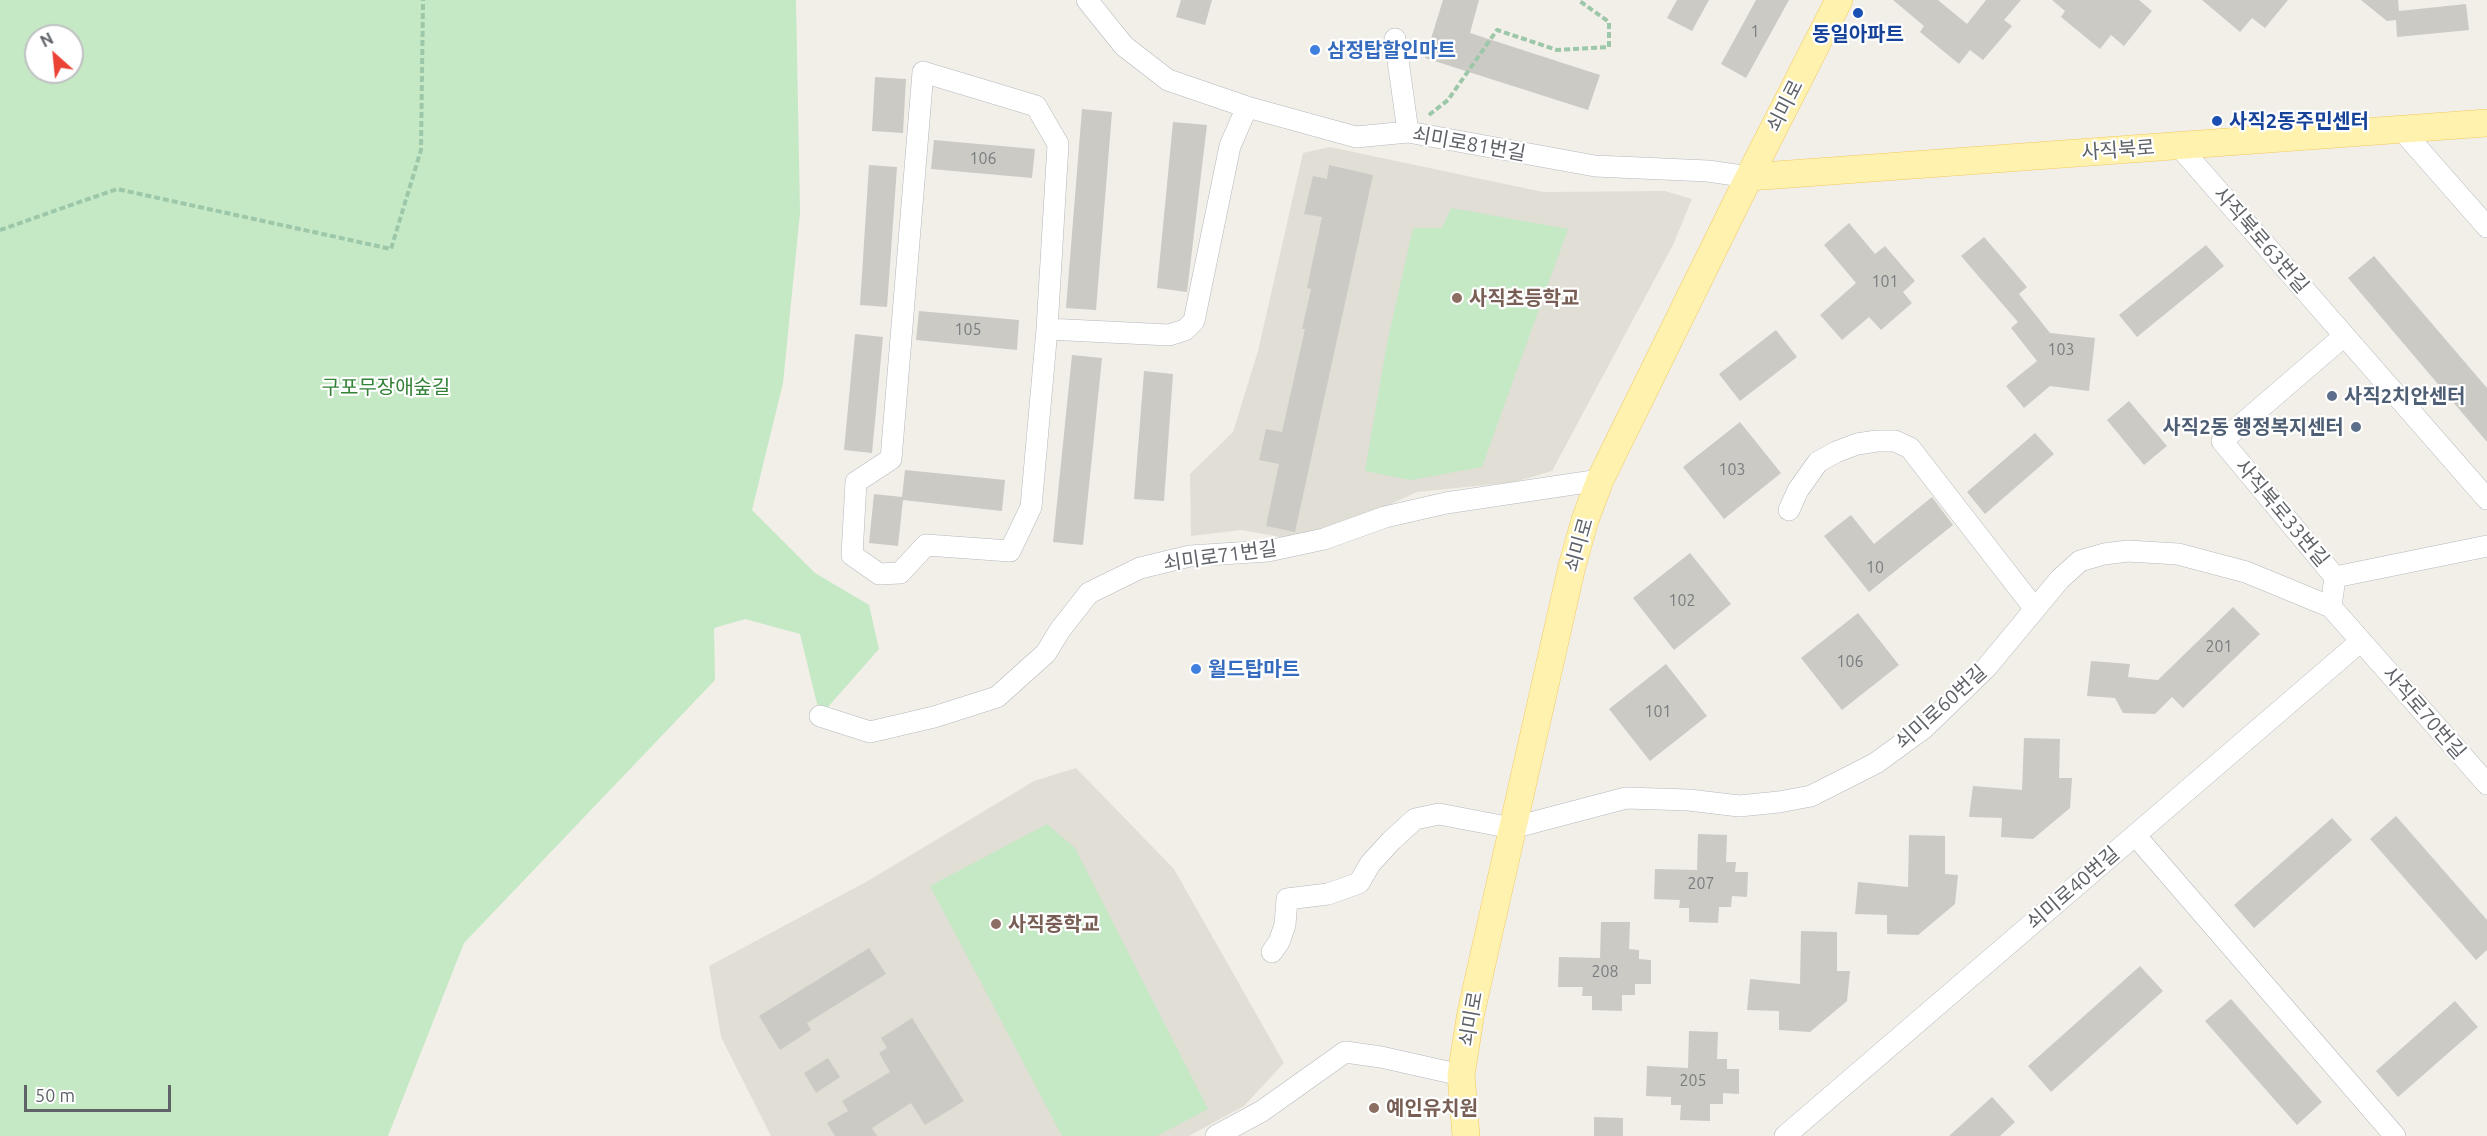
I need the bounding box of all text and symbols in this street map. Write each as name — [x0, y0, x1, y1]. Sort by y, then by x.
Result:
marker: 동일아파트 — [1851, 6, 1865, 20]
house number: 1 — [1750, 22, 1760, 42]
place label: 동일아파트 — [1812, 22, 1904, 46]
north arrow — [24, 24, 84, 84]
text: N — [37, 29, 56, 50]
place label: 삼정탑할인마트 — [1327, 38, 1456, 62]
marker: 삼정탑할인마트 — [1308, 43, 1322, 57]
street label: 쇠미로 — [1762, 76, 1808, 136]
place label: 사직2동주민센터 — [2229, 109, 2369, 133]
marker: 사직2동주민센터 — [2210, 114, 2224, 128]
street label: 쇠미로81번길 — [1411, 122, 1527, 166]
street label: 사직북로 — [2080, 135, 2156, 165]
house number: 106 — [969, 149, 997, 169]
street label: 사직북로63번길 — [2208, 182, 2314, 298]
house number: 101 — [1871, 272, 1899, 292]
place label: 사직초등학교 — [1469, 286, 1579, 310]
marker: 사직초등학교 — [1450, 291, 1464, 305]
house number: 105 — [954, 320, 982, 340]
house number: 103 — [2047, 340, 2075, 360]
park label: 구포무장애숲길 — [322, 375, 450, 399]
place label: 사직2치안센터 — [2344, 384, 2466, 408]
marker: 사직2치안센터 — [2325, 389, 2339, 403]
place label: 사직2동 행정복지센터 — [2162, 415, 2344, 439]
marker: 사직2동 행정복지센터 — [2349, 420, 2363, 434]
street label: 사직북로33번길 — [2230, 454, 2334, 572]
house number: 103 — [1718, 460, 1746, 480]
street label: 쇠미로 — [1560, 515, 1598, 575]
street label: 쇠미로71번길 — [1162, 536, 1278, 576]
house number: 10 — [1866, 558, 1884, 578]
house number: 102 — [1668, 591, 1696, 611]
house number: 201 — [2205, 637, 2233, 657]
house number: 106 — [1836, 652, 1864, 672]
place label: 월드탑마트 — [1208, 657, 1300, 681]
street label: 쇠미로60번길 — [1890, 660, 1992, 754]
marker: 월드탑마트 — [1189, 662, 1203, 676]
street label: 사직로70번길 — [2377, 662, 2471, 764]
house number: 101 — [1644, 702, 1672, 722]
street label: 쇠미로40번길 — [2022, 841, 2124, 935]
house number: 207 — [1687, 874, 1715, 894]
place label: 사직중학교 — [1008, 912, 1100, 936]
marker: 사직중학교 — [989, 917, 1003, 931]
house number: 208 — [1591, 962, 1619, 982]
street label: 쇠미로 — [1454, 990, 1488, 1048]
house number: 205 — [1679, 1071, 1707, 1091]
scale bar — [27, 1073, 174, 1111]
text: 50 m — [35, 1085, 75, 1105]
place label: 예인유치원 — [1386, 1096, 1478, 1120]
marker: 예인유치원 — [1367, 1101, 1381, 1115]

